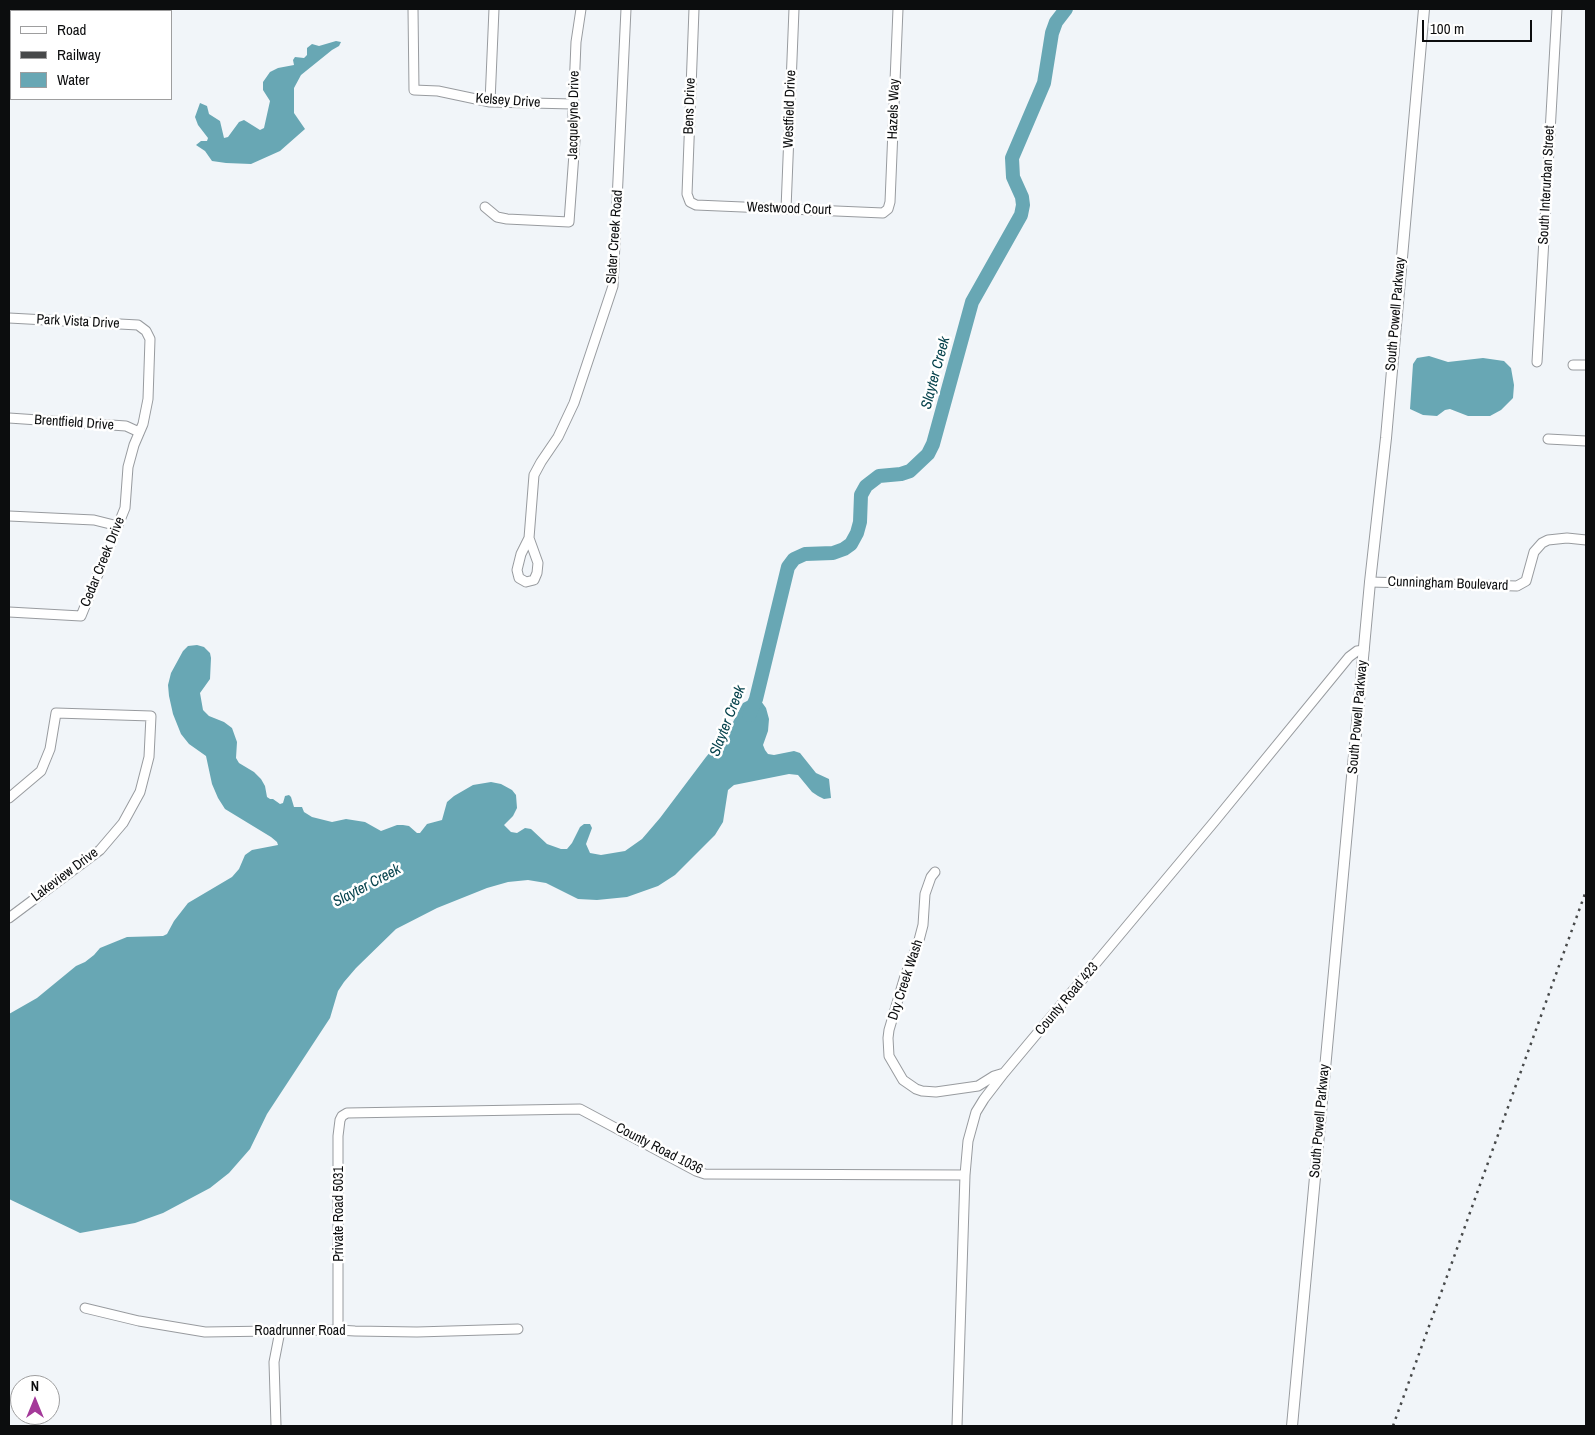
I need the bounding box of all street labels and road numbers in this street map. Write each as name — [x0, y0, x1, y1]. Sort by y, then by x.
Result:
street label: Westfield Drive — [780, 70, 800, 148]
street label: Jacquelyne Drive — [565, 71, 583, 159]
street label: Bens Drive — [681, 77, 699, 135]
street label: Hazels Way — [885, 78, 903, 140]
street label: Kelsey Drive — [475, 90, 541, 112]
street label: South Interurban Street — [1535, 125, 1559, 245]
street label: Slater Creek Road — [603, 189, 627, 285]
street label: Westwood Court — [746, 199, 832, 219]
street label: South Powell Parkway — [1383, 256, 1409, 372]
street label: Park Vista Drive — [36, 311, 120, 333]
street label: Brentfield Drive — [34, 412, 114, 434]
street label: Cedar Creek Drive — [77, 514, 129, 610]
street label: Cunningham Boulevard — [1387, 574, 1509, 594]
street label: South Powell Parkway — [1345, 659, 1371, 775]
street label: Lakeview Drive — [28, 844, 102, 906]
street label: Dry Creek Wash — [885, 938, 927, 1022]
street label: County Road 423 — [1032, 959, 1102, 1039]
street label: South Powell Parkway — [1307, 1063, 1333, 1179]
street label: County Road 1036 — [613, 1120, 705, 1178]
street label: Private Road 5031 — [331, 1166, 347, 1262]
street label: Roadrunner Road — [254, 1323, 346, 1339]

